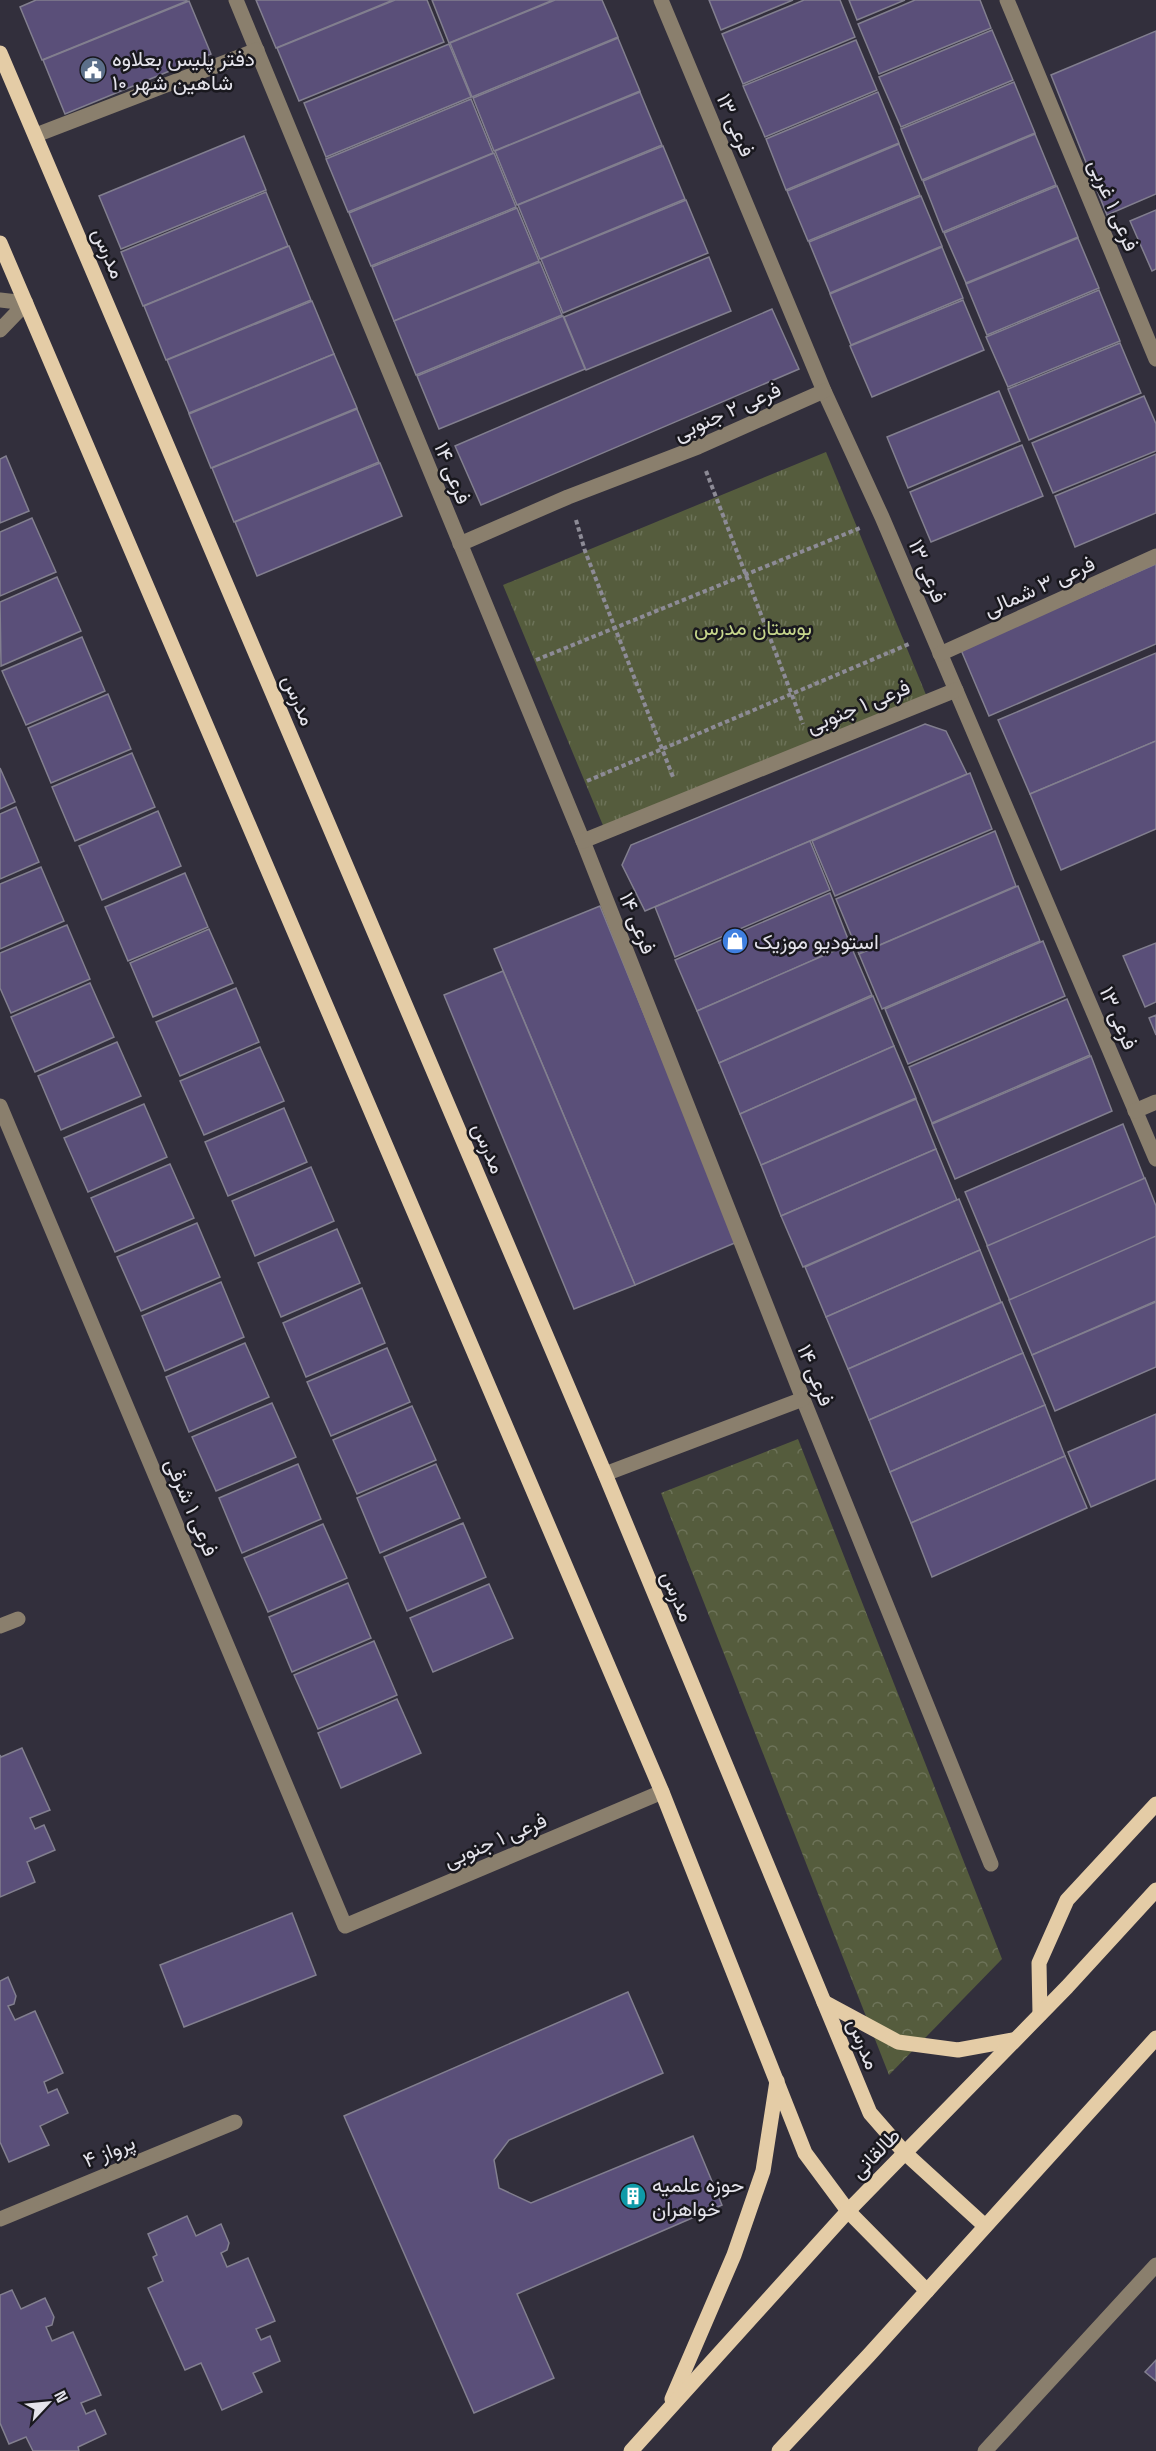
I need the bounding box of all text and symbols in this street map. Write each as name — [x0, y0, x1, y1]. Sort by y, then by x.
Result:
place label: دفتر پلیس بعلاوه ۱۰ شاهین شهر — [112, 45, 255, 96]
public building icon: دفتر پلیس بعلاوه ۱۰ شاهین شهر — [78, 55, 108, 85]
street label: فرعی ۱۳ — [711, 89, 761, 161]
street label: فرعی ۱ غربی — [1082, 155, 1146, 255]
street label: مدرس — [86, 223, 132, 283]
street label: فرعی ۲ جنوبی — [669, 375, 785, 447]
street label: فرعی ۱۴ — [428, 438, 478, 508]
street label: فرعی ۱۳ — [903, 535, 953, 607]
street label: فرعی ۳ شمالی — [979, 549, 1099, 623]
park label: بوستان مدرس — [694, 614, 812, 641]
street label: مدرس — [276, 670, 322, 730]
street label: فرعی ۱ جنوبی — [802, 673, 914, 739]
street label: فرعی ۱۴ — [613, 888, 663, 958]
shop icon: استودیو موزیک — [720, 926, 750, 956]
place label: استودیو موزیک — [754, 928, 879, 955]
street label: فرعی ۱۳ — [1094, 982, 1144, 1054]
street label: مدرس — [466, 1118, 512, 1178]
street label: فرعی ۱۴ — [791, 1340, 841, 1410]
street label: فرعی ۱ شرقی — [159, 1454, 225, 1560]
street label: مدرس — [655, 1566, 701, 1626]
street label: فرعی ۱ جنوبی — [439, 1806, 551, 1874]
street label: مدرس — [842, 2014, 886, 2074]
street label: طالقانی — [844, 2122, 906, 2184]
street label: پرواز ۴ — [79, 2128, 139, 2175]
place label: حوزه علمیه خواهران — [652, 2171, 744, 2222]
building icon: حوزه علمیه خواهران — [618, 2181, 648, 2211]
north arrow — [18, 2373, 78, 2433]
text: N — [49, 2387, 73, 2406]

